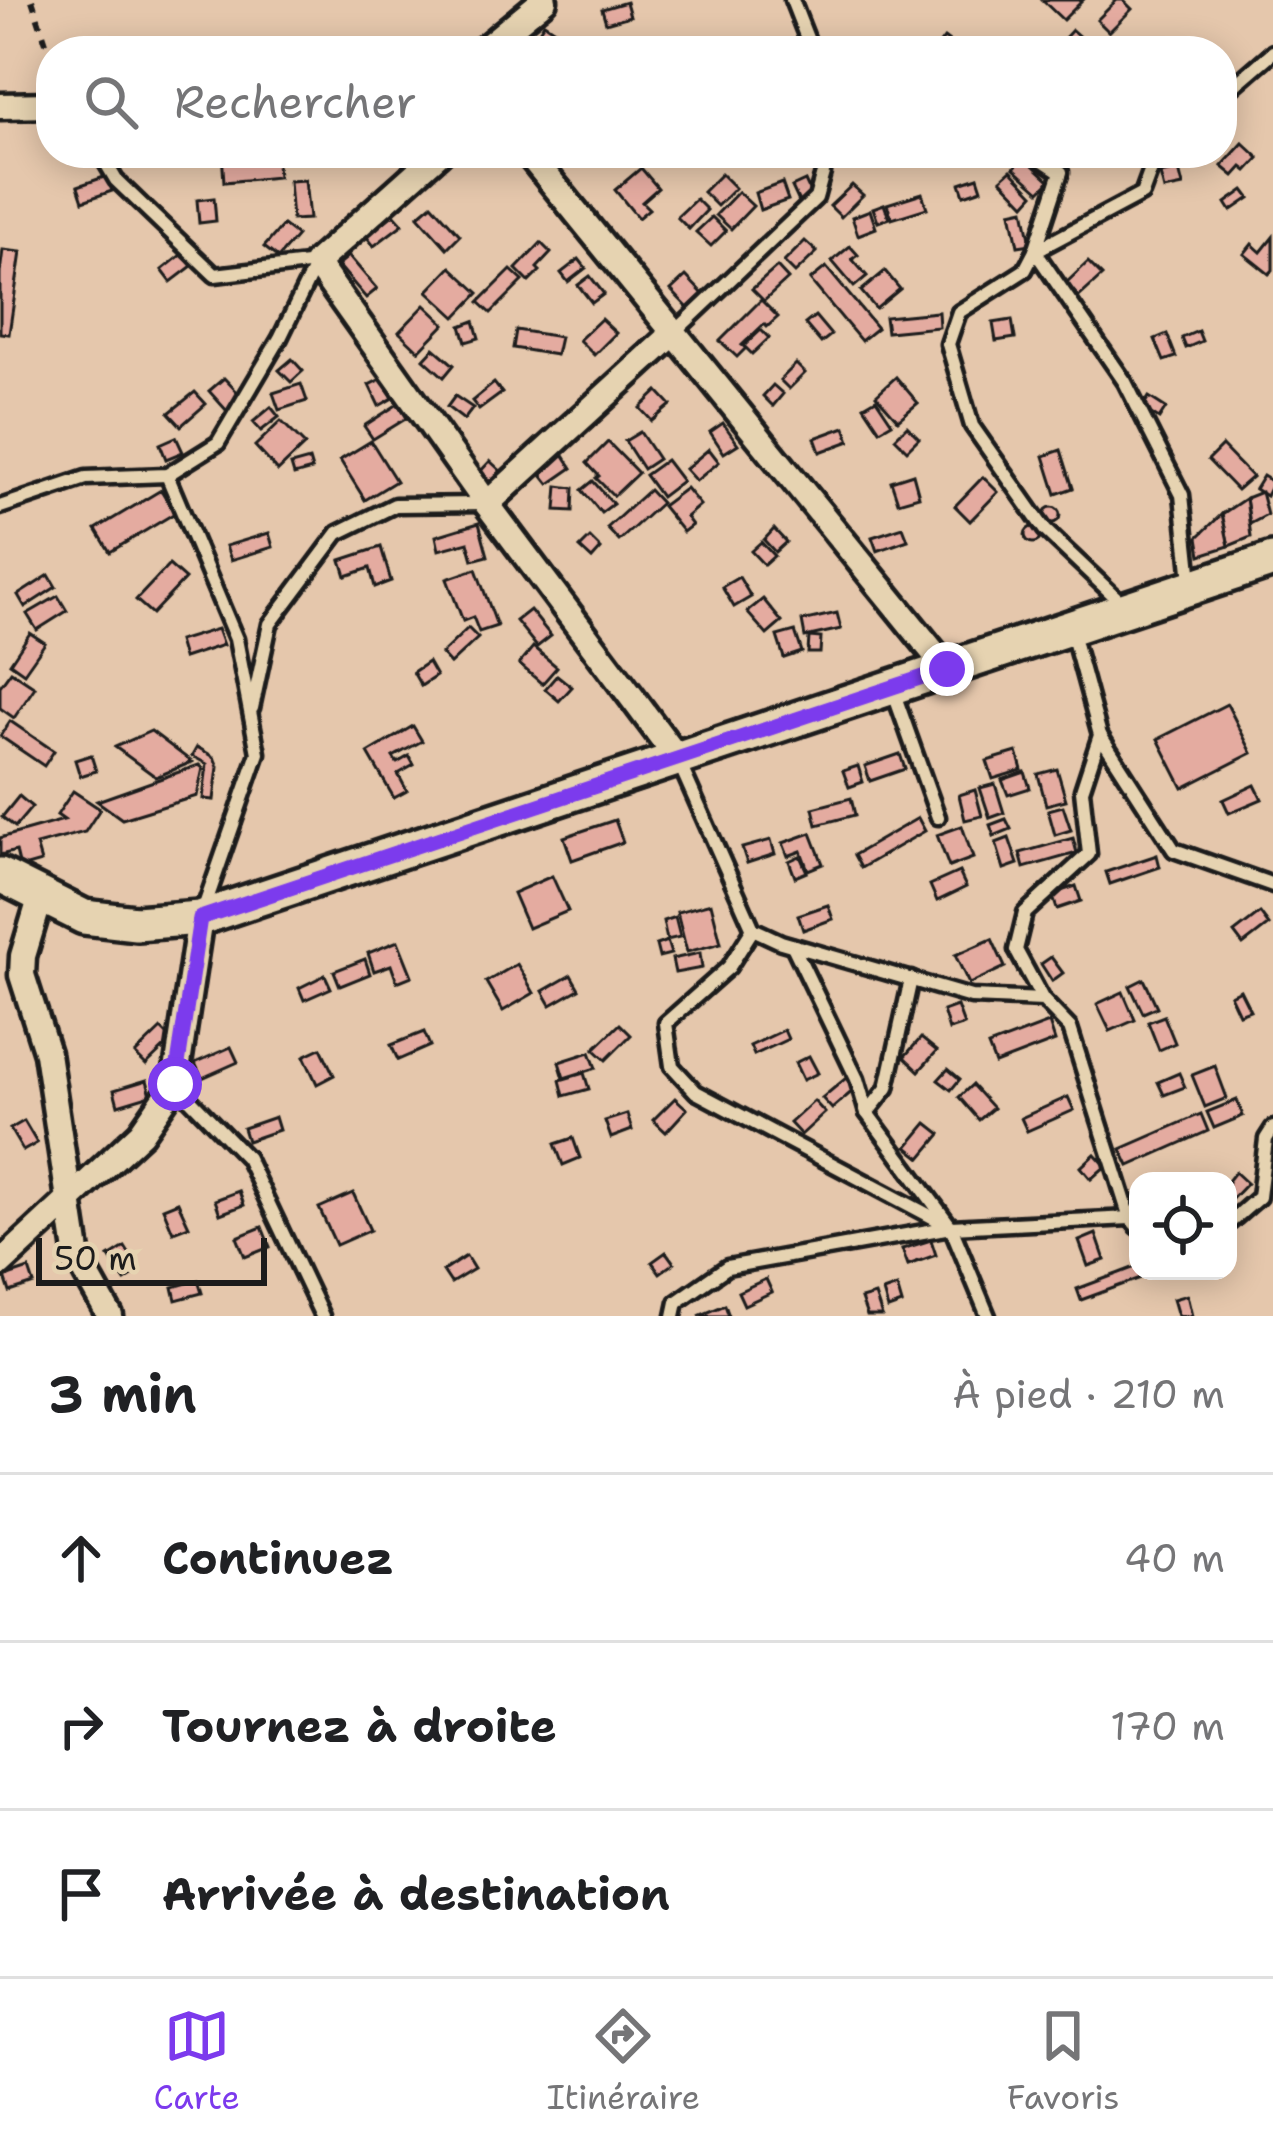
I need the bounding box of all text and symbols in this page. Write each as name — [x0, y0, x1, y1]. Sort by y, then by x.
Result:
search box — [36, 36, 1237, 168]
icon: search — [78, 69, 144, 135]
text: Rechercher — [174, 72, 417, 132]
route end — [920, 642, 974, 696]
route start — [148, 1057, 202, 1111]
map controls — [1129, 1172, 1237, 1280]
button: locate — [1129, 1172, 1237, 1280]
scale bar — [36, 1232, 267, 1285]
text: 50 m — [54, 1236, 137, 1281]
text: 3 min — [48, 1360, 197, 1428]
text: À pied · 210 m — [953, 1368, 1225, 1420]
icon: ahead — [48, 1525, 114, 1591]
text: Continuez — [162, 1528, 394, 1588]
text: 40 m — [1124, 1532, 1225, 1584]
icon: right — [48, 1693, 114, 1759]
text: Tournez à droite — [162, 1696, 557, 1756]
text: 170 m — [1110, 1700, 1225, 1752]
icon: arrive — [48, 1861, 114, 1927]
text: Arrivée à destination — [162, 1864, 670, 1924]
tab: Carte — [153, 2003, 240, 2120]
tab: Itinéraire — [547, 2003, 700, 2120]
tab: Favoris — [1007, 2003, 1120, 2120]

